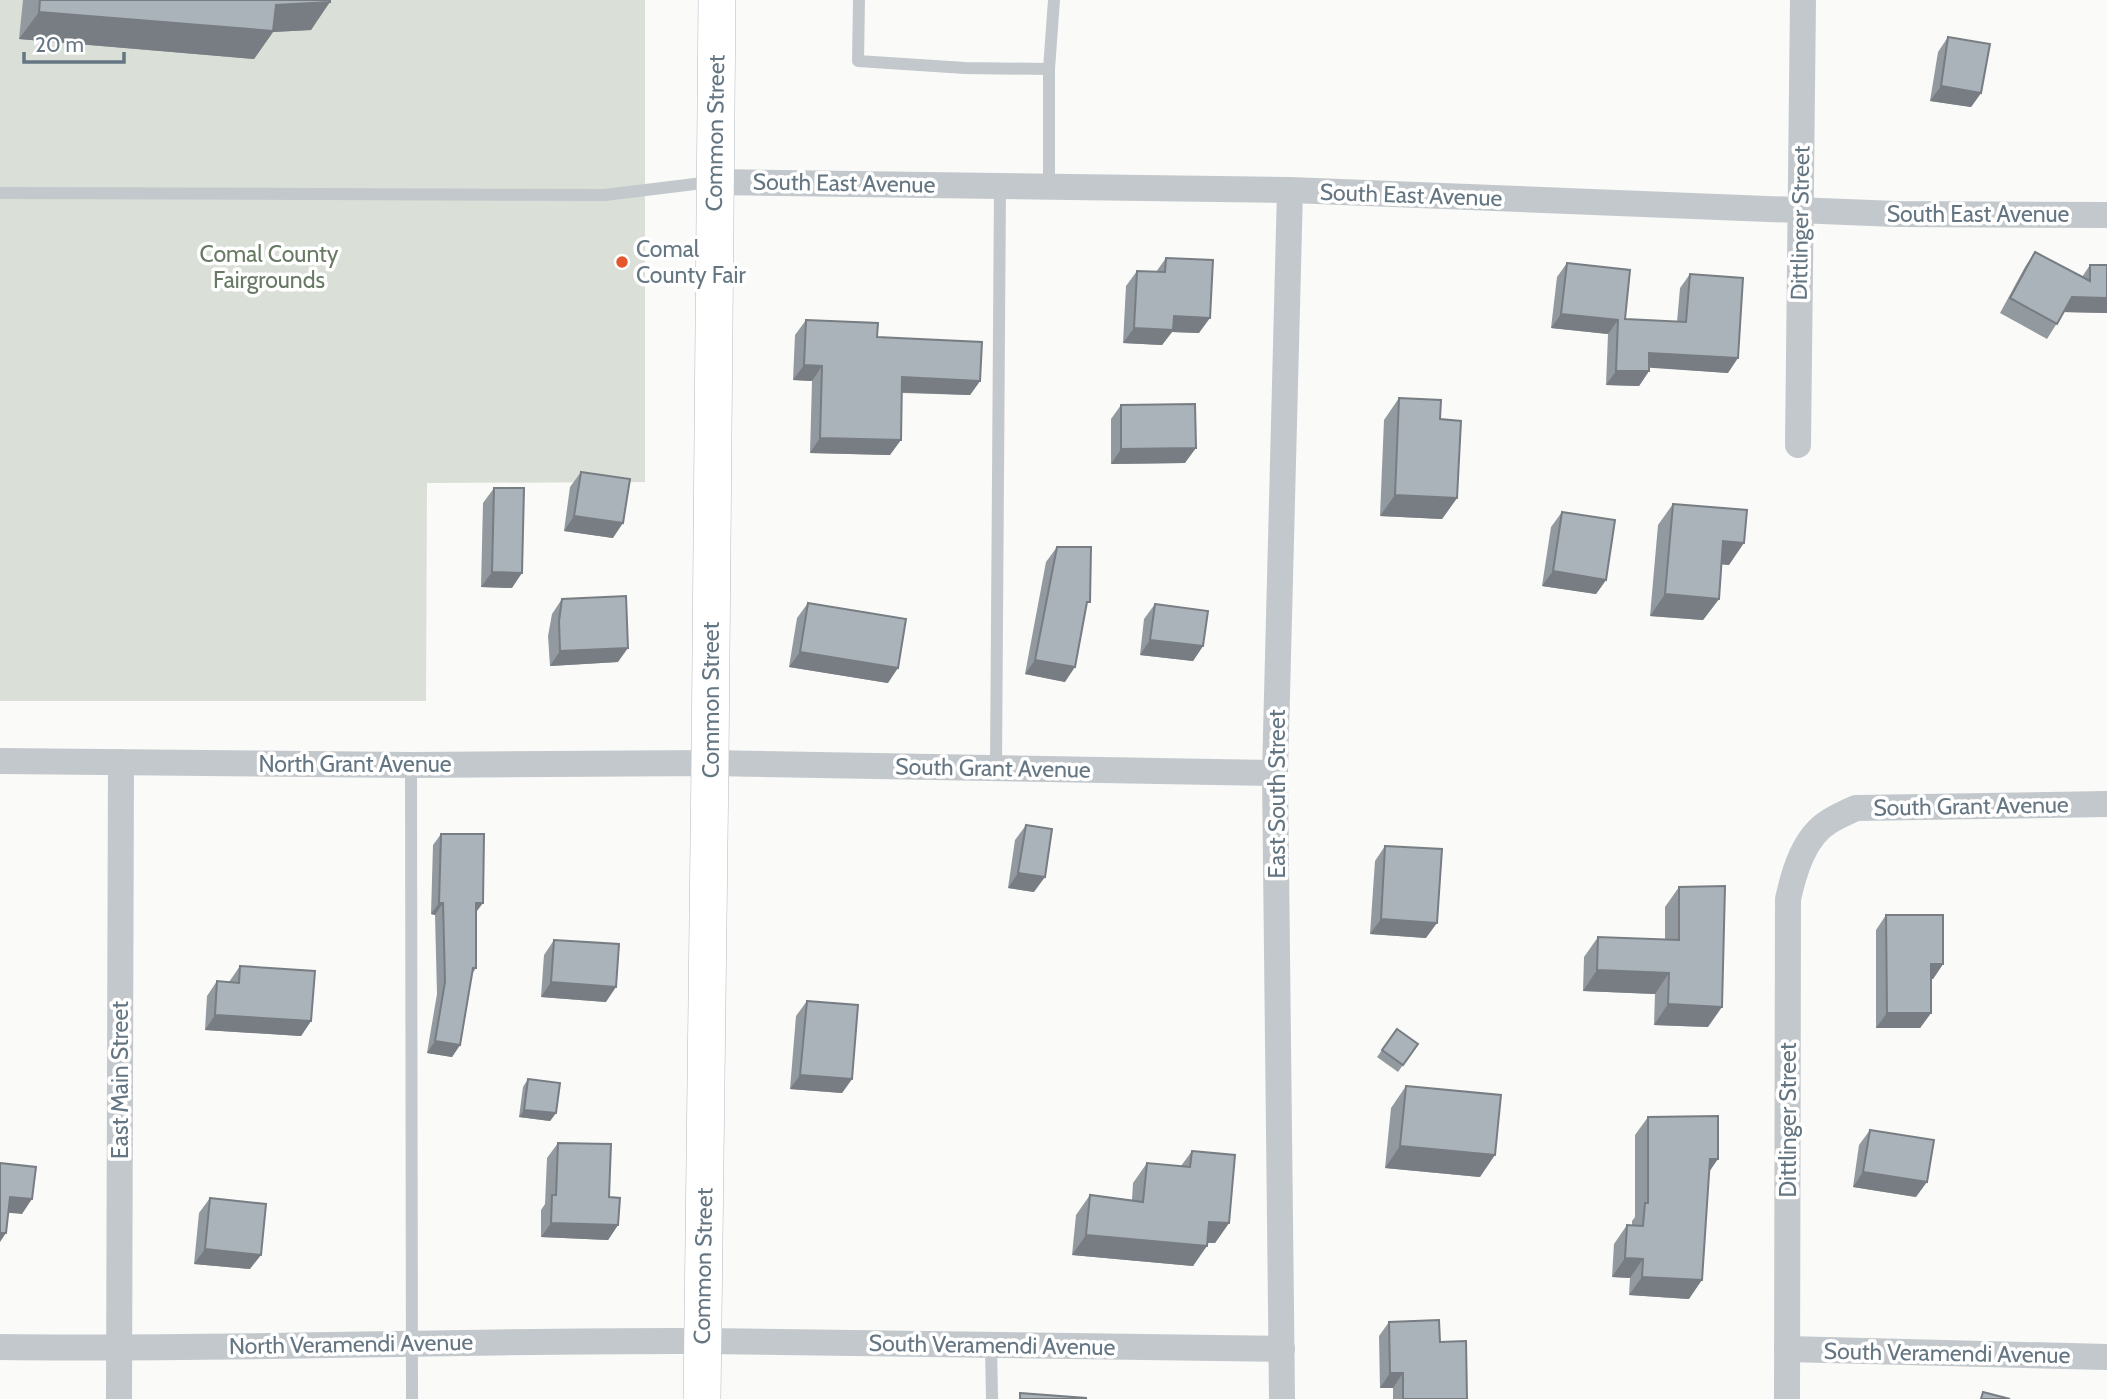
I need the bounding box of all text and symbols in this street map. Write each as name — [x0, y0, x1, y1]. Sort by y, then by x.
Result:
scale bar — [24, 21, 124, 65]
text: 20 m — [35, 32, 84, 57]
street label: Common Street — [700, 54, 730, 212]
street label: Dittlinger Street — [1785, 145, 1815, 301]
street label: South East Avenue — [752, 167, 936, 199]
street label: South East Avenue — [1319, 178, 1503, 212]
street label: South East Avenue — [1887, 200, 2070, 228]
place label: Comal County Fair — [636, 235, 746, 289]
park label: Comal County Fairgrounds — [200, 240, 339, 294]
marker: Comal County Fair — [614, 254, 630, 270]
street label: Common Street — [697, 621, 725, 778]
street label: East South Street — [1263, 709, 1291, 878]
street label: North Grant Avenue — [258, 750, 452, 778]
street label: South Grant Avenue — [895, 752, 1091, 784]
street label: South Grant Avenue — [1873, 790, 2069, 822]
street label: East Main Street — [106, 1001, 134, 1159]
street label: Dittlinger Street — [1774, 1042, 1802, 1197]
street label: Common Street — [688, 1187, 718, 1345]
street label: North Veramendi Avenue — [229, 1328, 474, 1360]
street label: South Veramendi Avenue — [868, 1329, 1116, 1361]
street label: South Veramendi Avenue — [1823, 1337, 2071, 1369]

